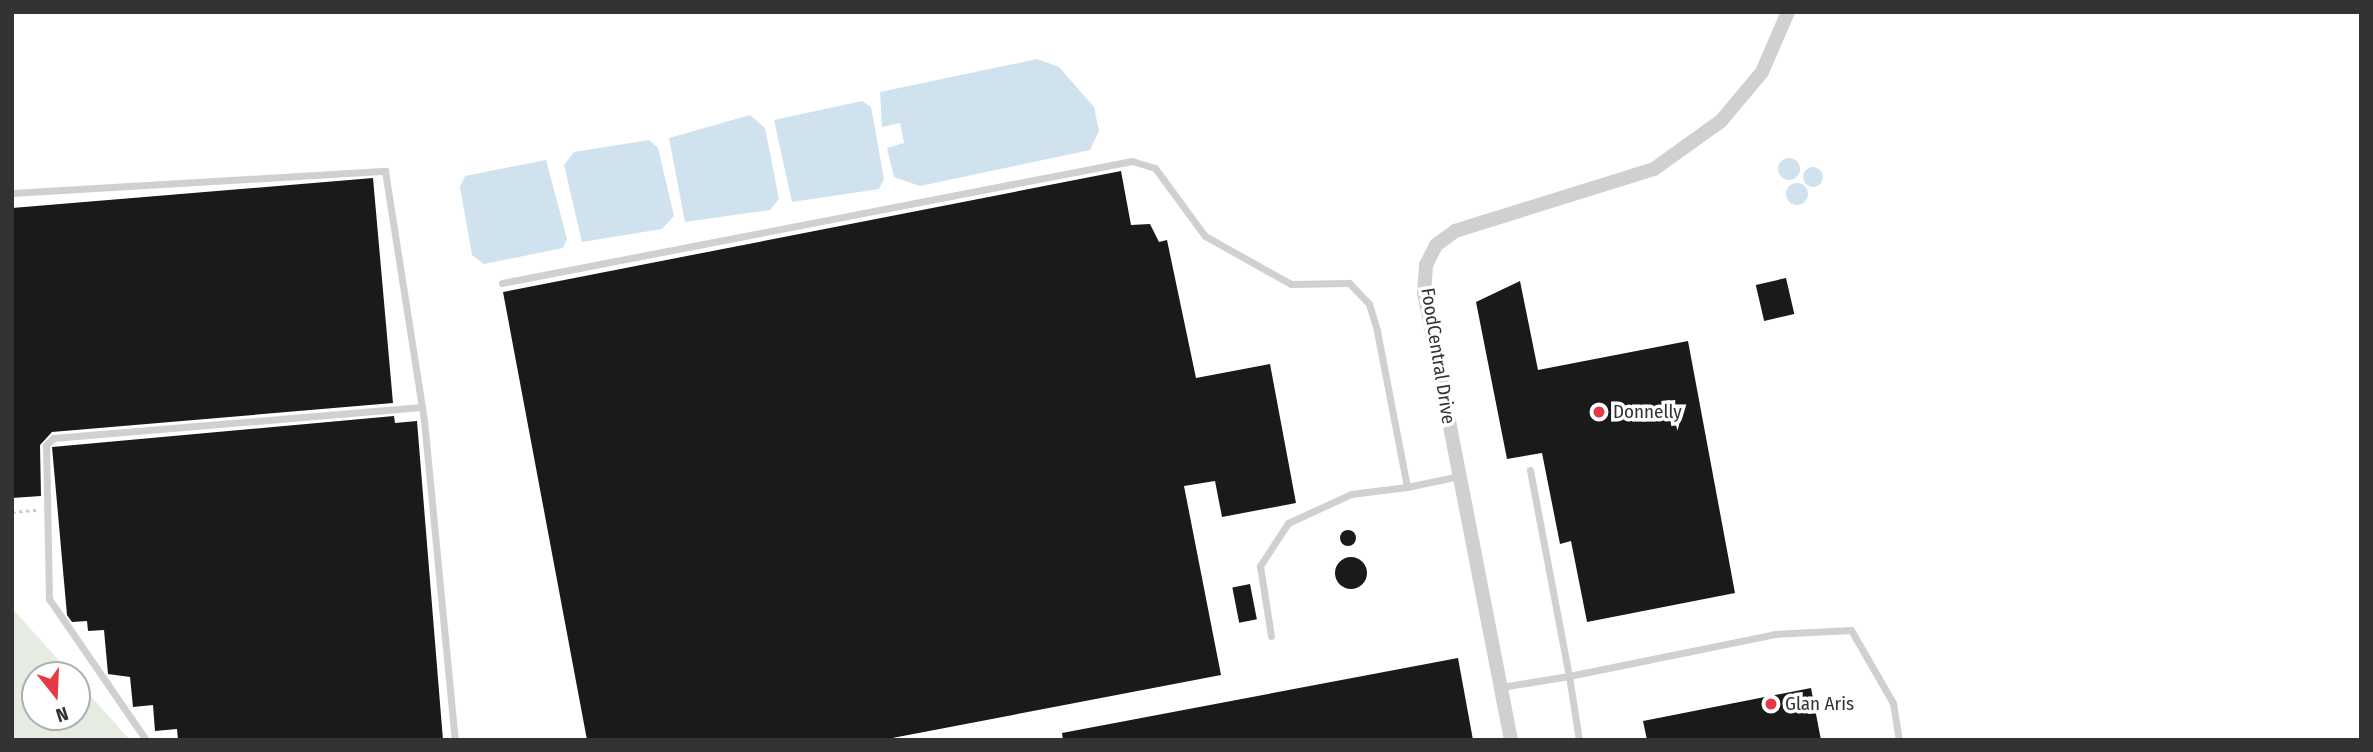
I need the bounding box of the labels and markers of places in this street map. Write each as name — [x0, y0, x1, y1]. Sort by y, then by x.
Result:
place label: Donnelly — [1613, 401, 1682, 423]
marker: Donnelly — [1591, 404, 1607, 420]
place label: Glan Aris — [1785, 693, 1854, 715]
marker: Glan Aris — [1763, 696, 1779, 712]

